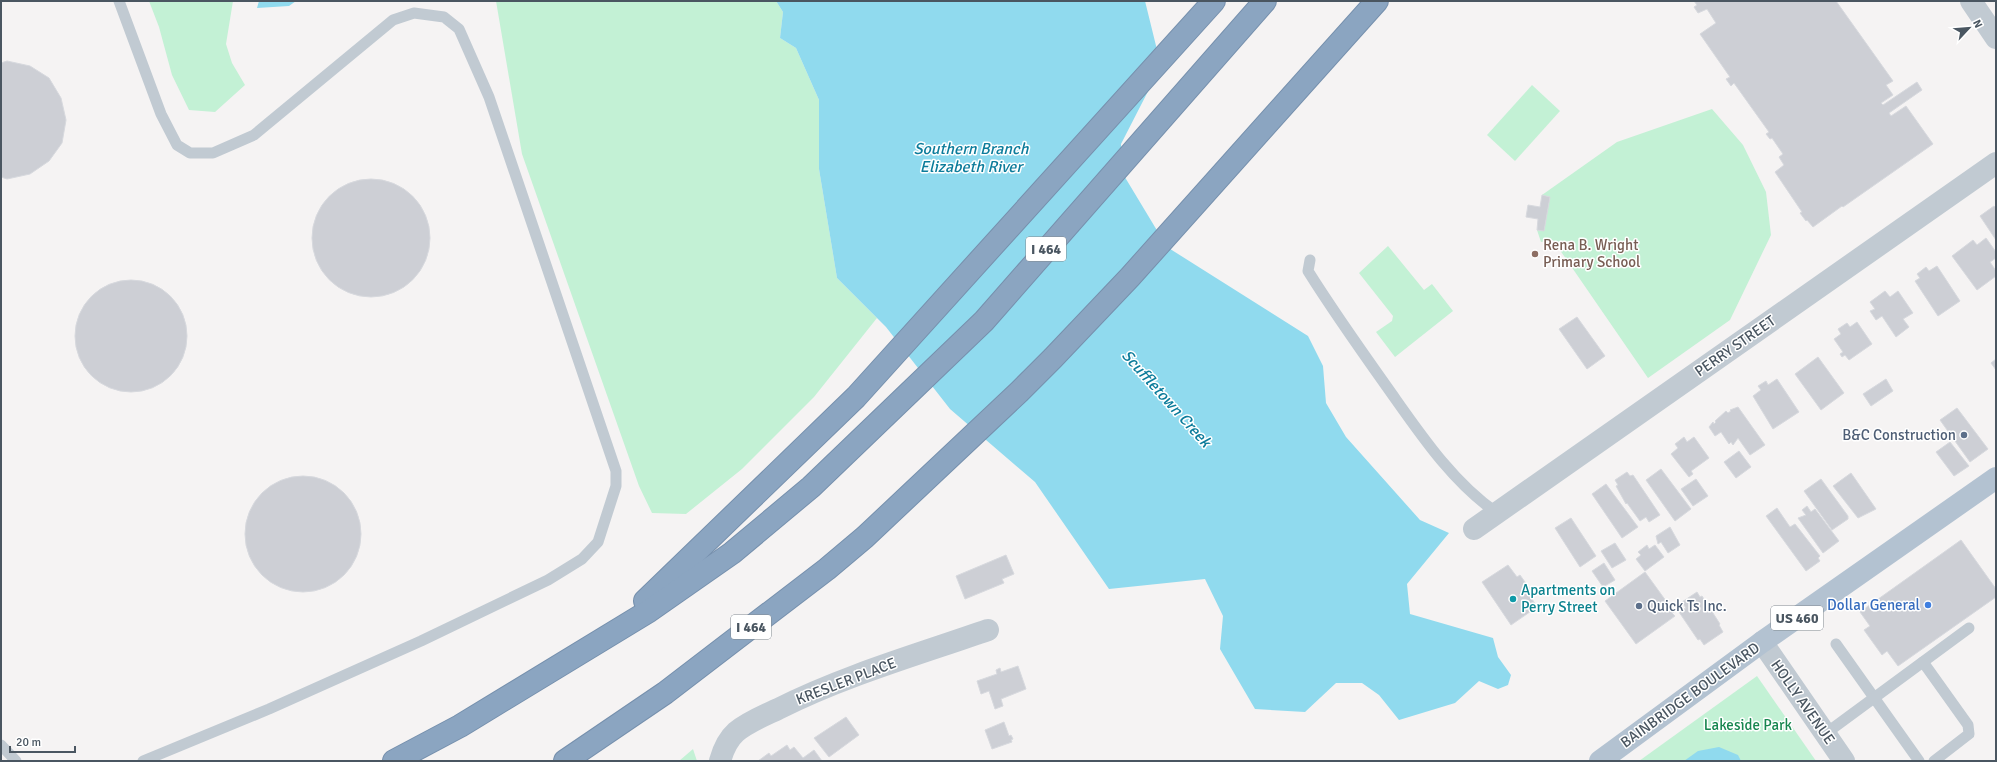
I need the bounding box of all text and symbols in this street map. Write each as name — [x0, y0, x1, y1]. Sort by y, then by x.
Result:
north arrow — [1949, 8, 1989, 48]
text: N — [1970, 18, 1985, 30]
water label: Southern Branch Elizabeth River — [914, 139, 1030, 177]
place label: Rena B. Wright Primary School — [1543, 236, 1640, 271]
road number: I 464 — [1026, 237, 1066, 261]
marker: Rena B. Wright Primary School — [1530, 249, 1540, 259]
street label: PERRY STREET — [1691, 311, 1779, 380]
water label: Scuffletown Creek — [1117, 346, 1217, 453]
place label: B&C Construction — [1842, 426, 1956, 444]
marker: B&C Construction — [1959, 430, 1969, 440]
place label: Apartments on Perry Street — [1521, 581, 1616, 616]
marker: Apartments on Perry Street — [1508, 594, 1518, 604]
place label: Dollar General — [1827, 596, 1920, 614]
place label: Quick Ts Inc. — [1647, 597, 1727, 615]
marker: Dollar General — [1923, 600, 1933, 610]
marker: Quick Ts Inc. — [1634, 601, 1644, 611]
road number: US 460 — [1771, 606, 1823, 630]
road number: I 464 — [731, 615, 771, 639]
street label: BAINBRIDGE BOULEVARD — [1617, 639, 1763, 751]
street label: KRESLER PLACE — [793, 654, 899, 708]
street label: HOLLY AVENUE — [1767, 656, 1839, 748]
park label: Lakeside Park — [1704, 716, 1793, 734]
scale bar — [10, 728, 75, 754]
text: 20 m — [16, 735, 41, 750]

